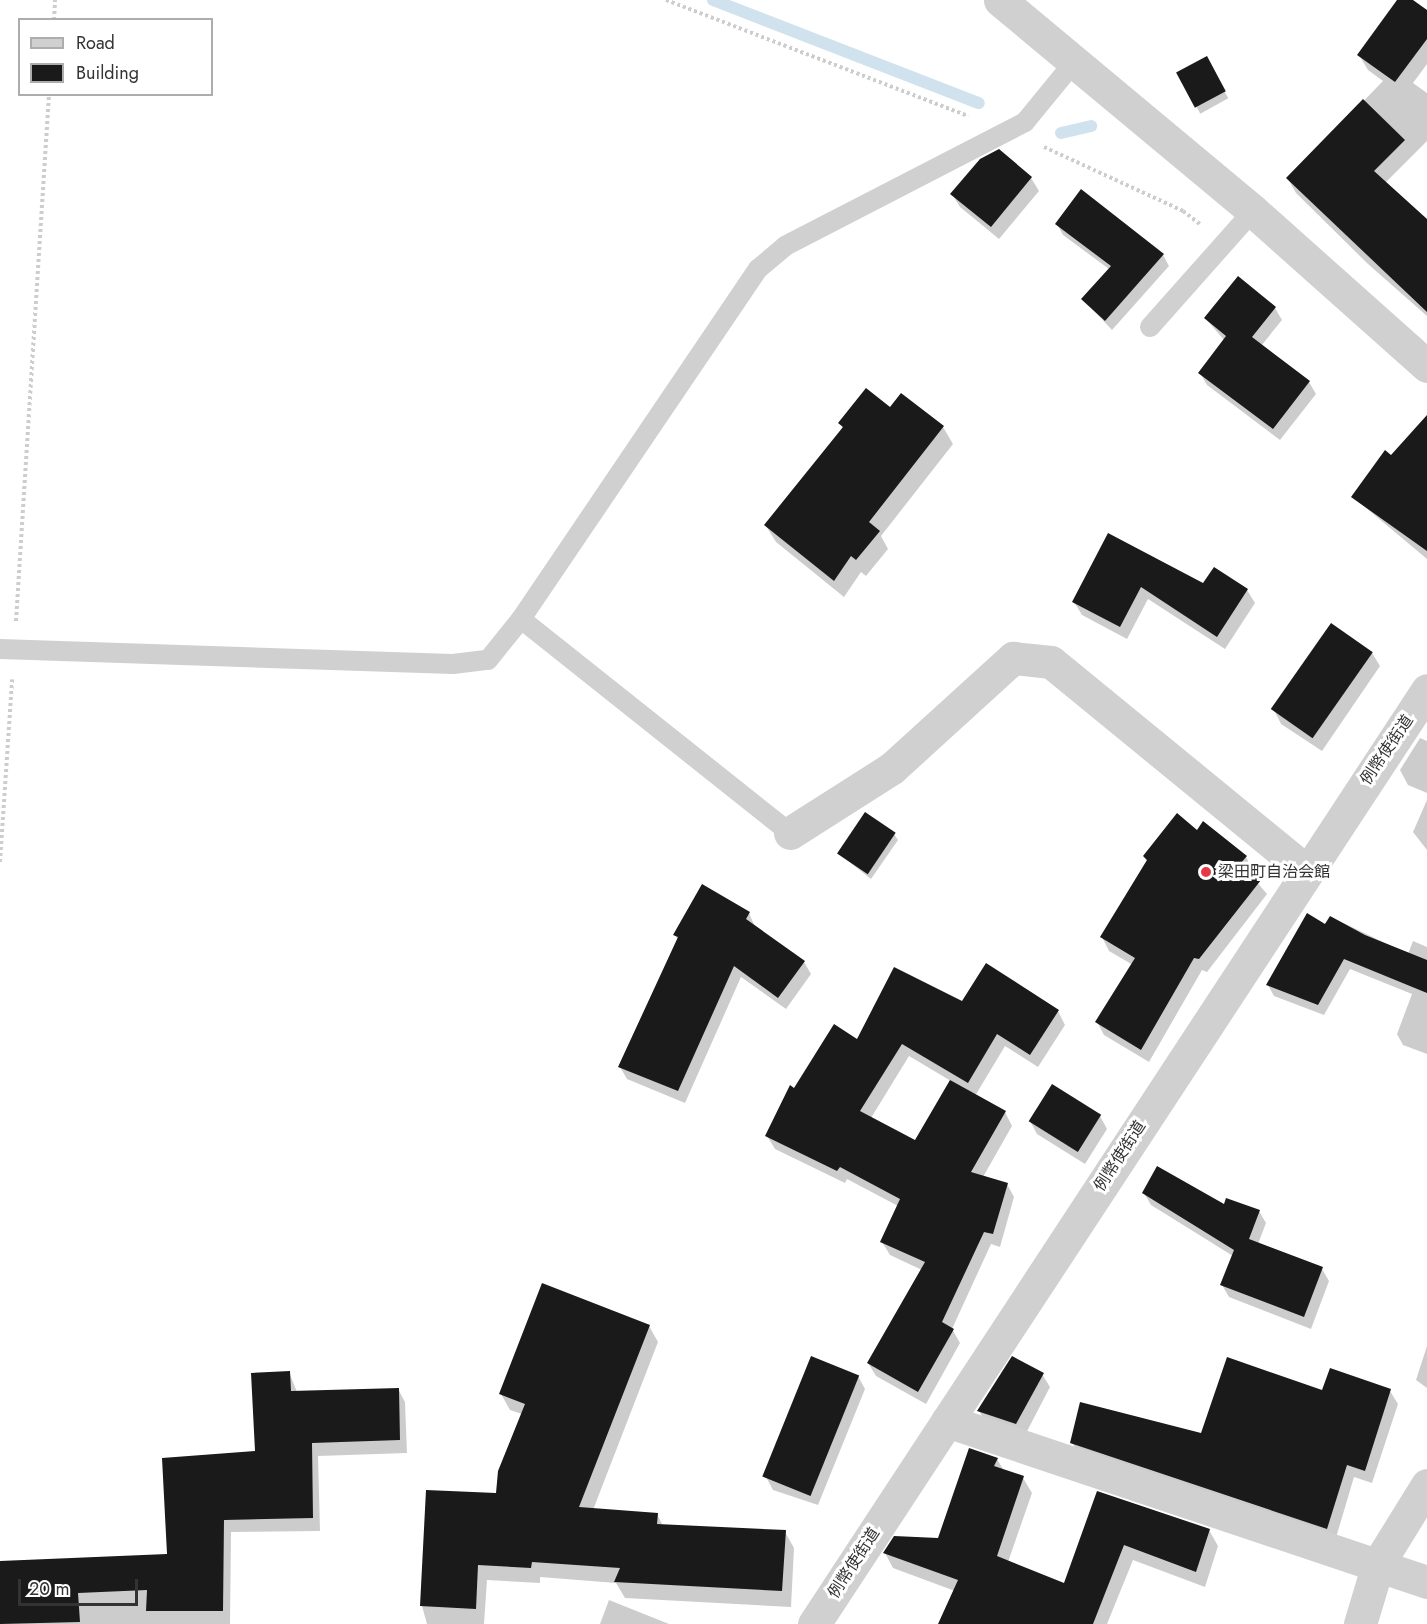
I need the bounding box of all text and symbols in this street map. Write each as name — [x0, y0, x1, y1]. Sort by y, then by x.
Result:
legend — [18, 18, 213, 96]
text: Road — [76, 30, 115, 56]
text: Building — [76, 60, 139, 86]
street label: 例幣使街道 — [1357, 711, 1417, 789]
place label: 梁田町自治会館 — [1218, 862, 1330, 882]
marker: 梁田町自治会館 — [1199, 865, 1213, 879]
street label: 例幣使街道 — [1090, 1117, 1150, 1195]
street label: 例幣使街道 — [824, 1524, 884, 1602]
scale bar — [21, 1567, 141, 1605]
text: 20 m — [29, 1576, 69, 1602]

